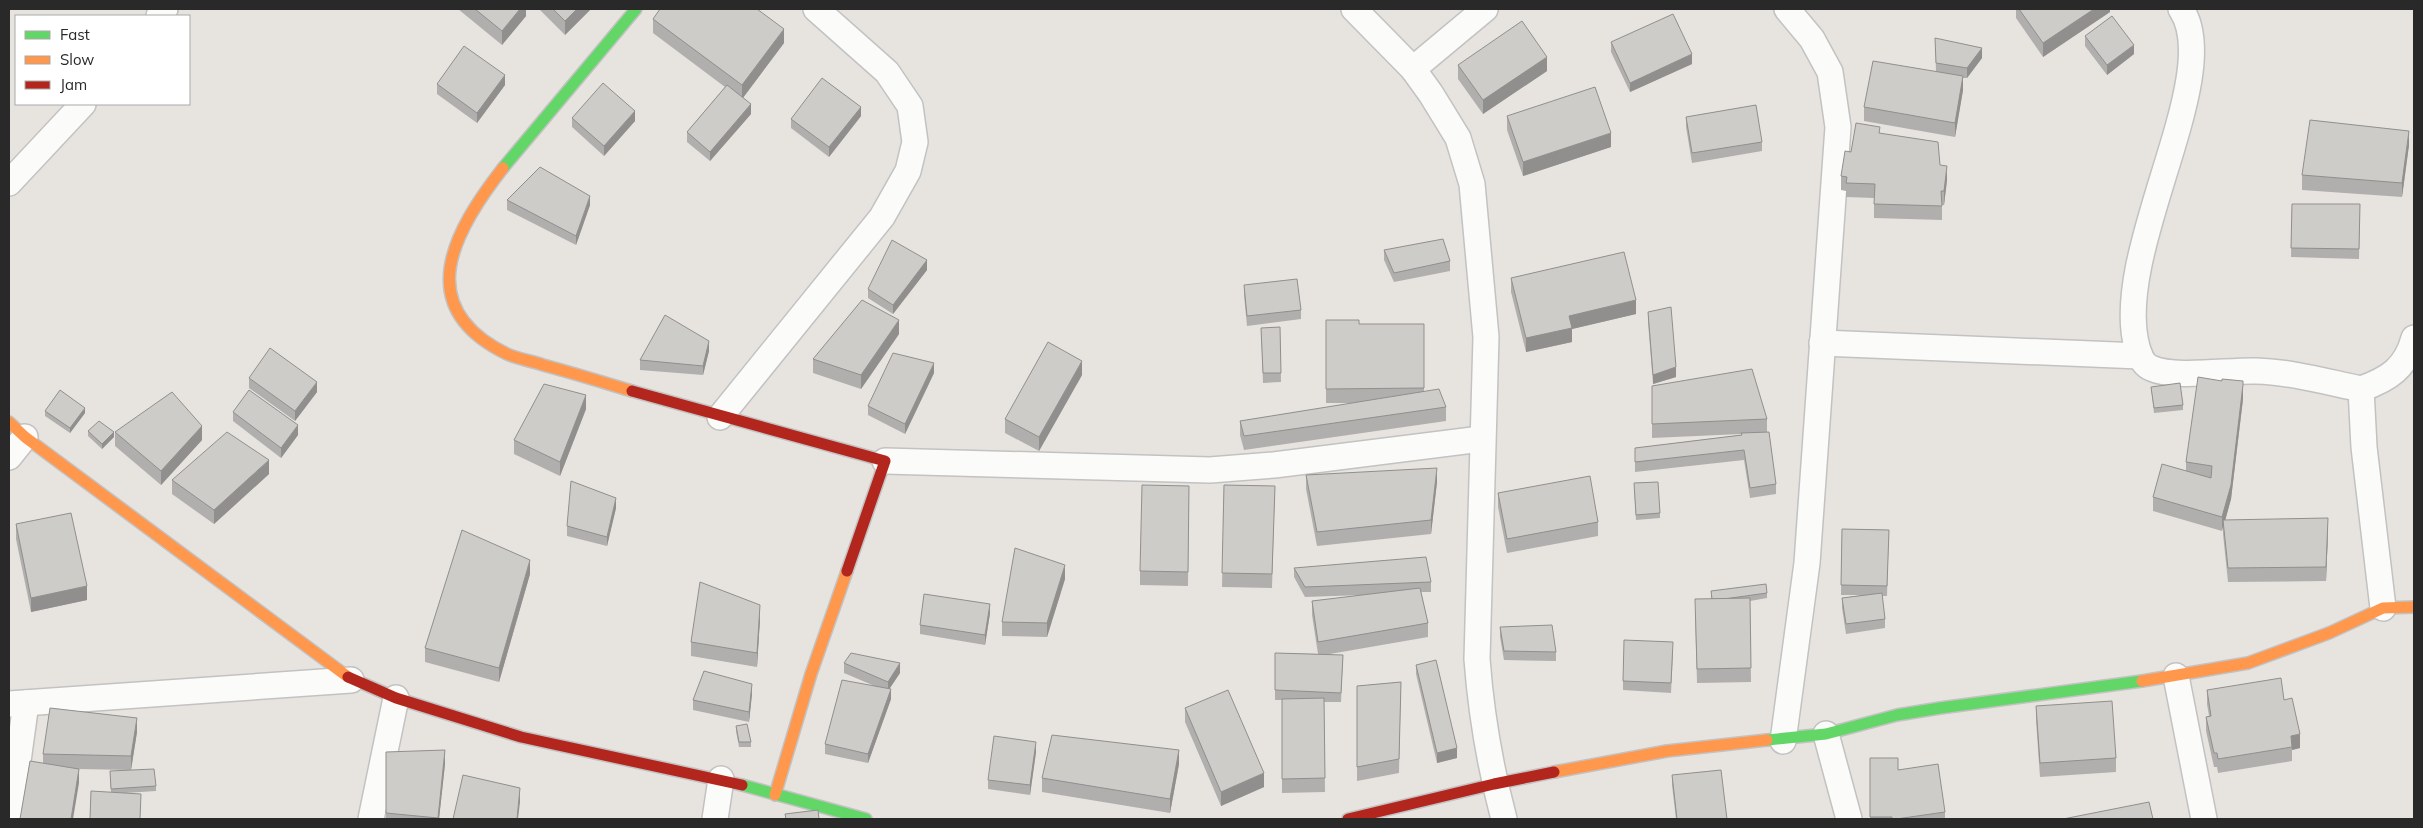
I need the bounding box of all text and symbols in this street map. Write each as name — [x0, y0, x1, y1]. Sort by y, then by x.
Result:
legend — [15, 15, 190, 105]
text: Fast — [60, 25, 90, 44]
text: Slow — [60, 50, 94, 69]
text: Jam — [60, 75, 87, 94]

